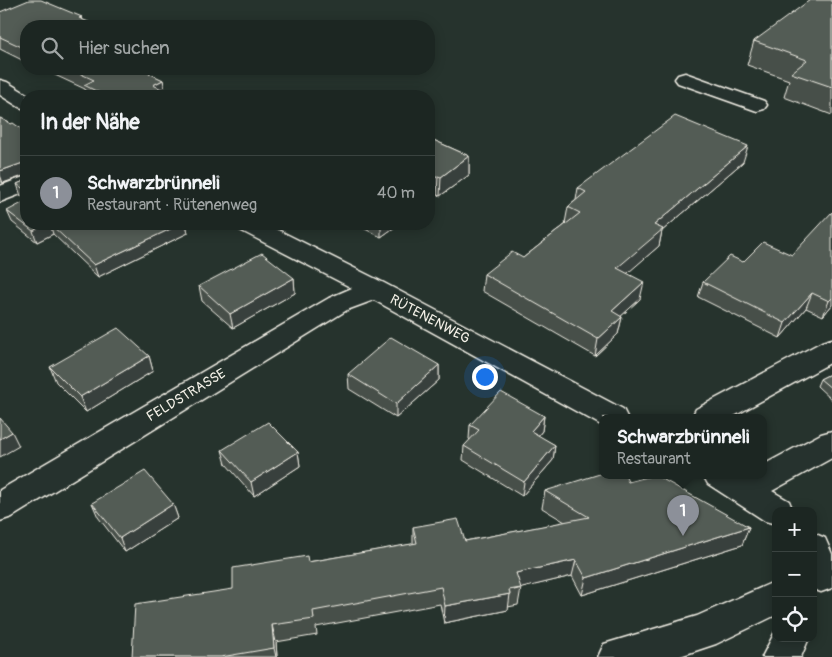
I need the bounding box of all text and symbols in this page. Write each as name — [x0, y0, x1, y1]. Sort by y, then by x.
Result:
search box — [20, 20, 435, 75]
icon: search — [38, 34, 66, 62]
text: Hier suchen — [78, 36, 170, 60]
text: In der Nähe — [40, 109, 140, 136]
text: Schwarzbrünneli — [87, 171, 220, 195]
text: 1 — [53, 183, 59, 203]
text: 40 m — [377, 183, 415, 203]
text: Restaurant · Rütenenweg — [87, 195, 257, 215]
street label: RÜTENENWEG — [387, 291, 473, 347]
your location — [472, 364, 498, 390]
street label: FELDSTRASSE — [143, 365, 229, 425]
popup — [599, 414, 767, 479]
text: Schwarzbrünneli — [617, 425, 749, 449]
text: Restaurant — [617, 449, 691, 469]
pin: 1 — [667, 495, 699, 536]
map controls — [772, 507, 817, 642]
button: + — [772, 507, 817, 552]
button: − — [772, 552, 817, 597]
button: locate — [772, 597, 817, 642]

